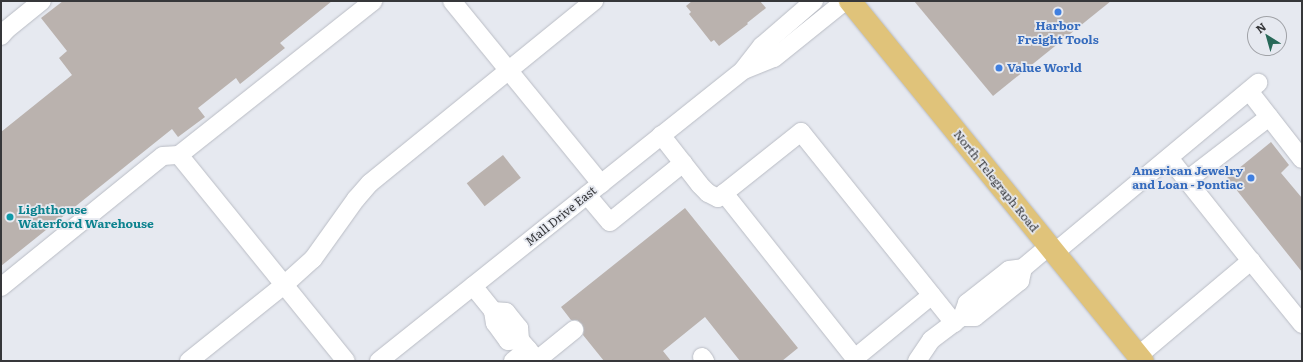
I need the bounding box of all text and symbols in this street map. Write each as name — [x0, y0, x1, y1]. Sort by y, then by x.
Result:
marker: Harbor Freight Tools — [1053, 7, 1063, 17]
north arrow — [1247, 16, 1287, 56]
text: N — [1252, 18, 1269, 36]
place label: Harbor Freight Tools — [1017, 19, 1099, 47]
place label: Value World — [1007, 61, 1082, 75]
marker: Value World — [994, 63, 1004, 73]
street label: North Telegraph Road — [951, 127, 1041, 235]
place label: American Jewelry and Loan - Pontiac — [1132, 164, 1243, 192]
marker: American Jewelry and Loan - Pontiac — [1246, 173, 1256, 183]
street label: Mall Drive East — [523, 183, 599, 249]
place label: Lighthouse Waterford Warehouse — [18, 203, 154, 231]
marker: Lighthouse Waterford Warehouse — [5, 212, 15, 222]

